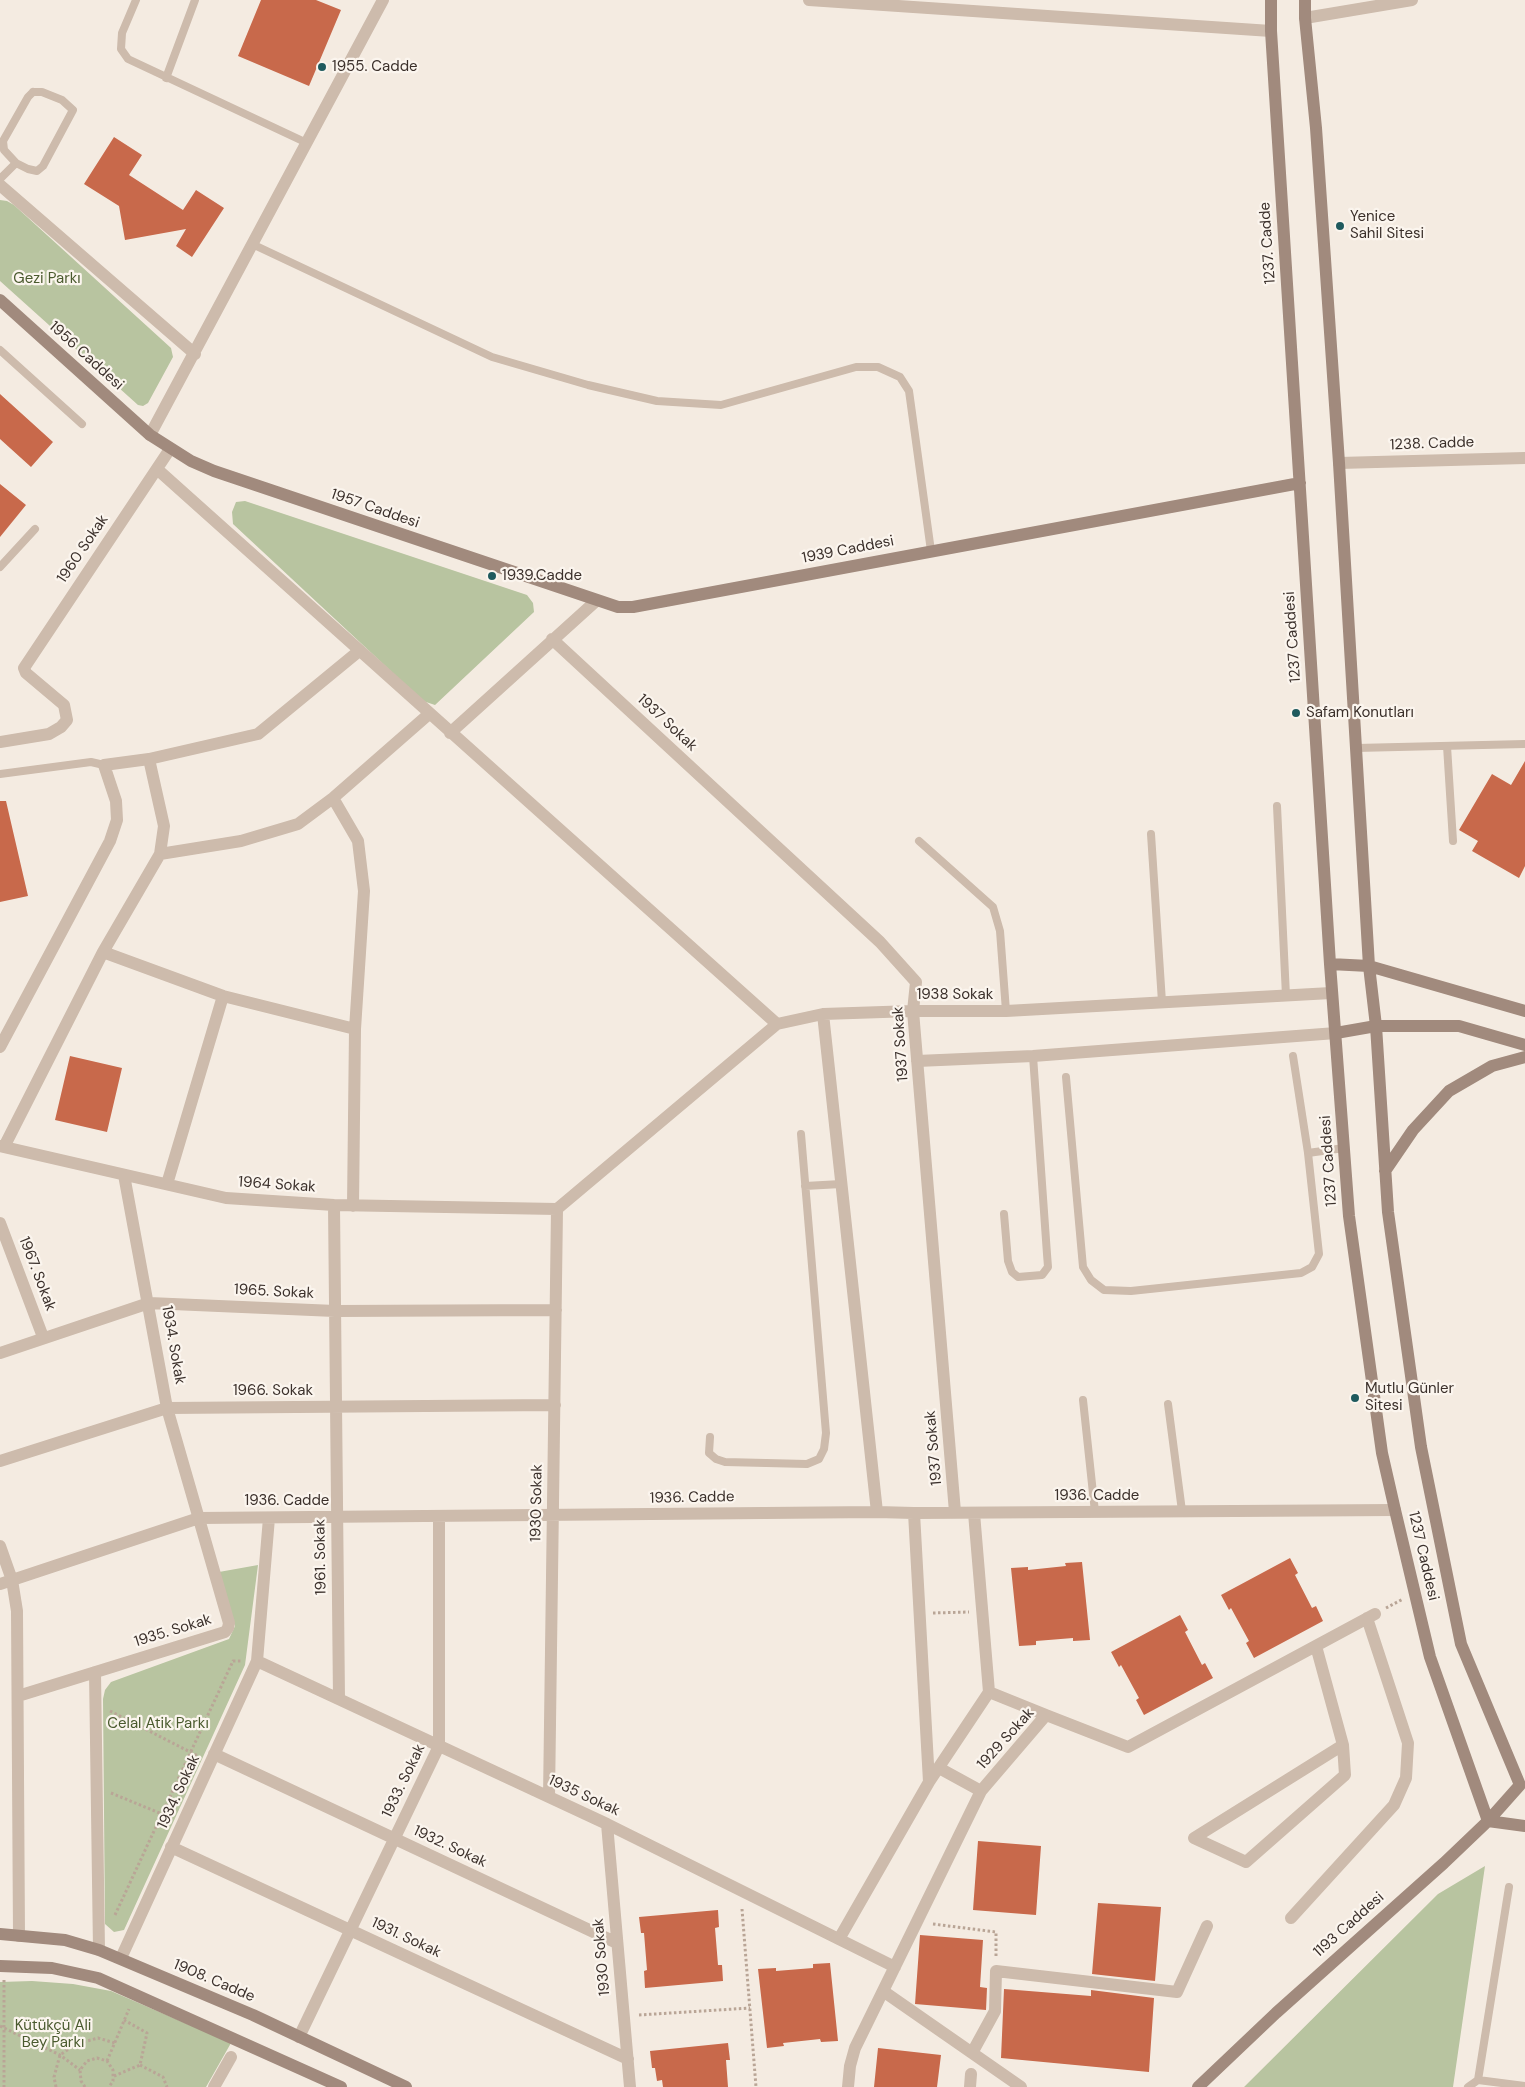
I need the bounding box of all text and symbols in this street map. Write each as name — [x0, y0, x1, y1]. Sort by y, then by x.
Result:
place label: 1955. Cadde — [332, 58, 418, 76]
marker: 1955. Cadde — [316, 61, 328, 73]
street label: 1237. Cadde — [1256, 201, 1280, 285]
place label: Yenice Sahil Sitesi — [1350, 208, 1424, 243]
marker: Yenice Sahil Sitesi — [1334, 220, 1346, 232]
park label: Gezi Parkı — [13, 270, 81, 288]
street label: 1956 Caddesi — [45, 318, 127, 394]
street label: 1238. Cadde — [1389, 434, 1475, 454]
street label: 1957 Caddesi — [328, 485, 422, 533]
street label: 1960 Sokak — [54, 511, 112, 587]
street label: 1939 Caddesi — [801, 532, 895, 568]
place label: 1939.Cadde — [502, 567, 582, 585]
marker: 1939.Cadde — [486, 570, 498, 582]
street label: 1237 Caddesi — [1281, 591, 1305, 683]
street label: 1937 Sokak — [633, 691, 701, 755]
place label: Safam Konutları — [1306, 704, 1414, 722]
marker: Safam Konutları — [1290, 707, 1302, 719]
street label: 1938 Sokak — [917, 986, 993, 1004]
street label: 1937 Sokak — [889, 1006, 913, 1082]
street label: 1237 Caddesi — [1317, 1115, 1341, 1207]
street label: 1964 Sokak — [238, 1173, 316, 1197]
street label: 1967. Sokak — [15, 1234, 59, 1314]
street label: 1965. Sokak — [234, 1281, 314, 1303]
street label: 1934. Sokak — [157, 1304, 189, 1386]
place label: Mutlu Günler Sitesi — [1365, 1380, 1454, 1415]
street label: 1966. Sokak — [233, 1382, 313, 1400]
marker: Mutlu Günler Sitesi — [1349, 1392, 1361, 1404]
street label: 1937 Sokak — [922, 1410, 946, 1486]
street label: 1930 Sokak — [527, 1464, 547, 1542]
street label: 1936. Cadde — [1055, 1487, 1139, 1505]
street label: 1936. Cadde — [649, 1488, 735, 1508]
street label: 1936. Cadde — [245, 1492, 329, 1510]
street label: 1237 Caddesi — [1404, 1509, 1442, 1603]
street label: 1961. Sokak — [311, 1519, 331, 1595]
street label: 1935. Sokak — [132, 1611, 214, 1651]
street label: 1929 Sokak — [974, 1705, 1038, 1773]
park label: Celal Atik Parkı — [107, 1715, 209, 1733]
street label: 1933. Sokak — [379, 1741, 429, 1821]
street label: 1934. Sokak — [154, 1752, 204, 1832]
street label: 1935 Sokak — [545, 1772, 623, 1820]
street label: 1932. Sokak — [410, 1822, 490, 1872]
street label: 1193 Caddesi — [1310, 1889, 1388, 1961]
street label: 1931. Sokak — [368, 1914, 444, 1962]
street label: 1930 Sokak — [590, 1917, 614, 1997]
street label: 1908. Cadde — [171, 1956, 257, 2006]
park label: Kütükçü Ali Bey Parkı — [15, 2017, 91, 2052]

